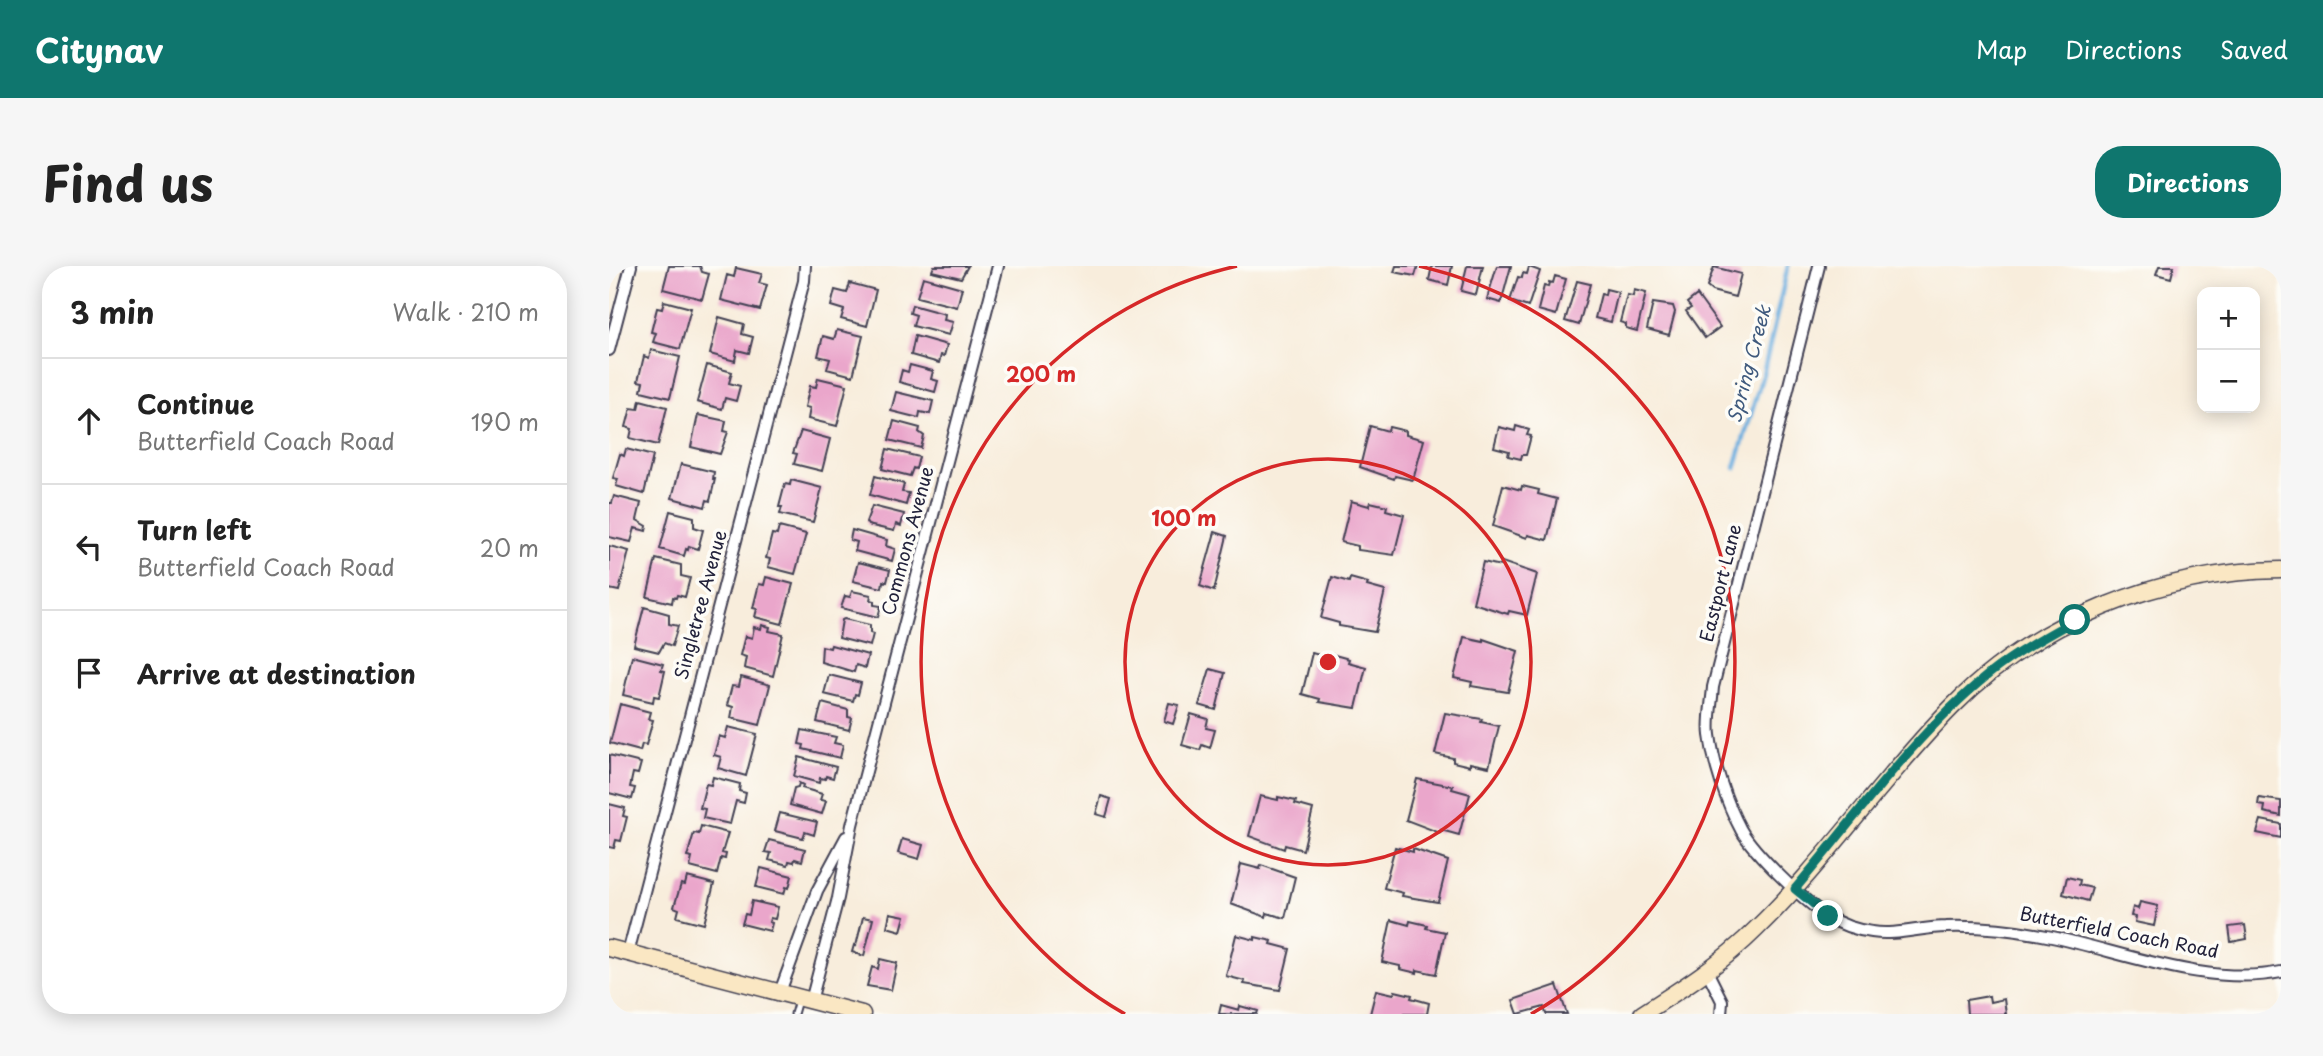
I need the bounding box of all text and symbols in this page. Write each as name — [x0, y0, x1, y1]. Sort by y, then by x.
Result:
text: Citynav — [35, 24, 163, 74]
text: Map — [1976, 31, 2027, 67]
text: Directions — [2065, 31, 2182, 67]
text: Saved — [2220, 31, 2288, 67]
text: Find us — [42, 145, 213, 219]
button: Directions — [2095, 146, 2281, 218]
map controls — [2197, 287, 2260, 413]
button: + — [2197, 287, 2260, 350]
text: 3 min — [70, 289, 155, 334]
text: Walk · 210 m — [392, 294, 539, 329]
water label: Spring Creek — [1719, 301, 1778, 426]
button: − — [2197, 350, 2260, 413]
text: 200 m — [1006, 357, 1076, 389]
text: Continue — [137, 384, 254, 423]
icon: ahead — [70, 402, 108, 440]
text: 190 m — [471, 404, 539, 439]
text: Butterfield Coach Road — [137, 423, 395, 458]
street label: Commons Avenue — [874, 463, 939, 618]
text: 100 m — [1151, 501, 1217, 533]
text: Turn left — [137, 510, 252, 549]
street label: Eastport Lane — [1692, 521, 1747, 644]
street label: Singletree Avenue — [667, 527, 733, 682]
icon: left — [70, 528, 108, 566]
text: 20 m — [480, 530, 539, 565]
text: Butterfield Coach Road — [137, 549, 395, 584]
route start — [2059, 604, 2090, 635]
centre of rings — [1316, 650, 1340, 674]
icon: arrive — [70, 654, 108, 692]
text: Arrive at destination — [137, 654, 416, 693]
street label: Butterfield Coach Road — [2018, 899, 2221, 964]
route end — [1812, 900, 1843, 931]

